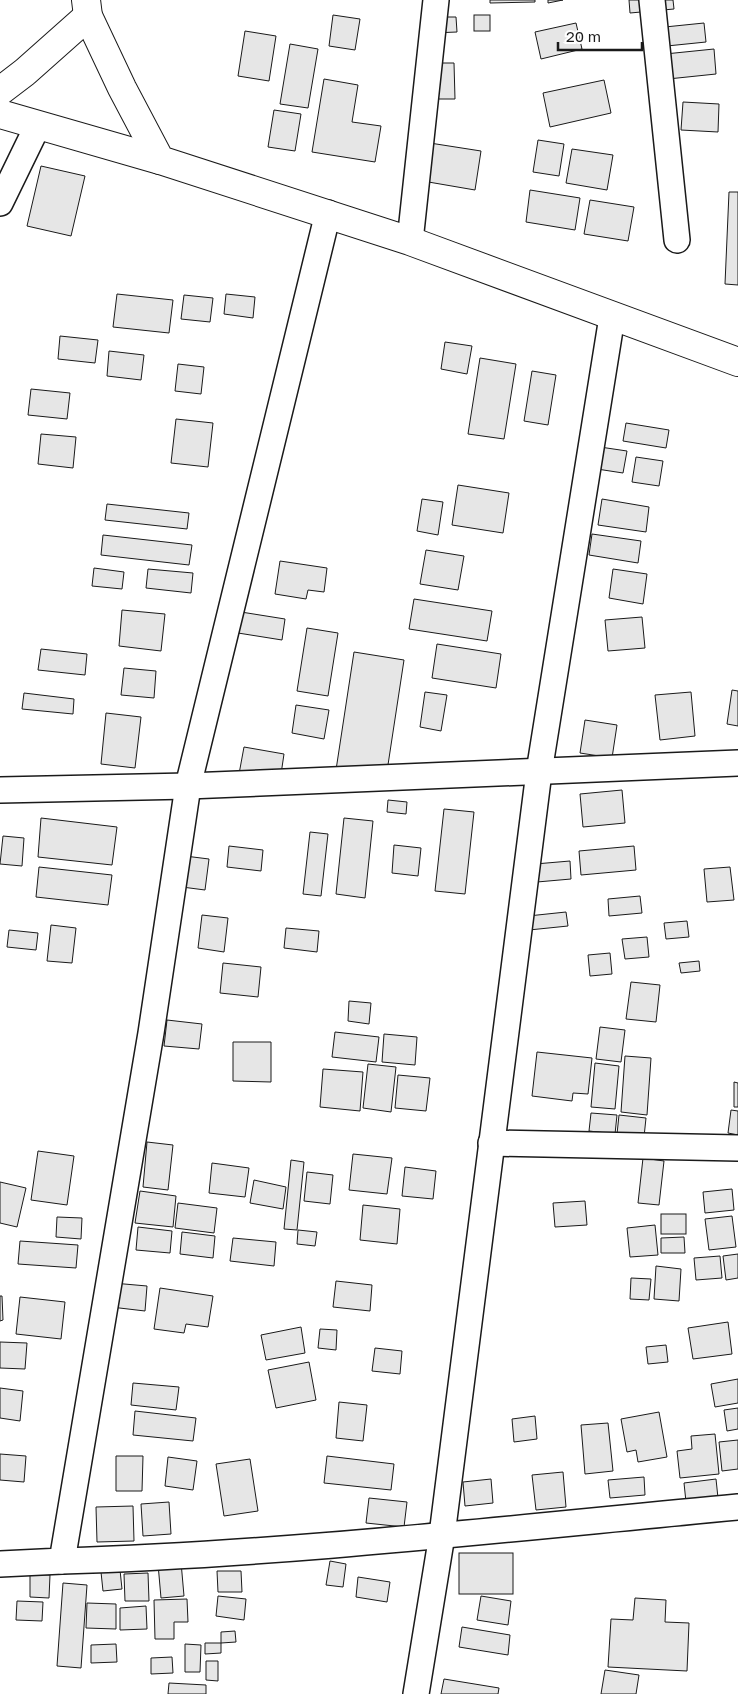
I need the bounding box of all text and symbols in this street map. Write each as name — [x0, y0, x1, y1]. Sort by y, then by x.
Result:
scale bar — [558, 20, 642, 52]
text: 20 m — [566, 27, 601, 45]

